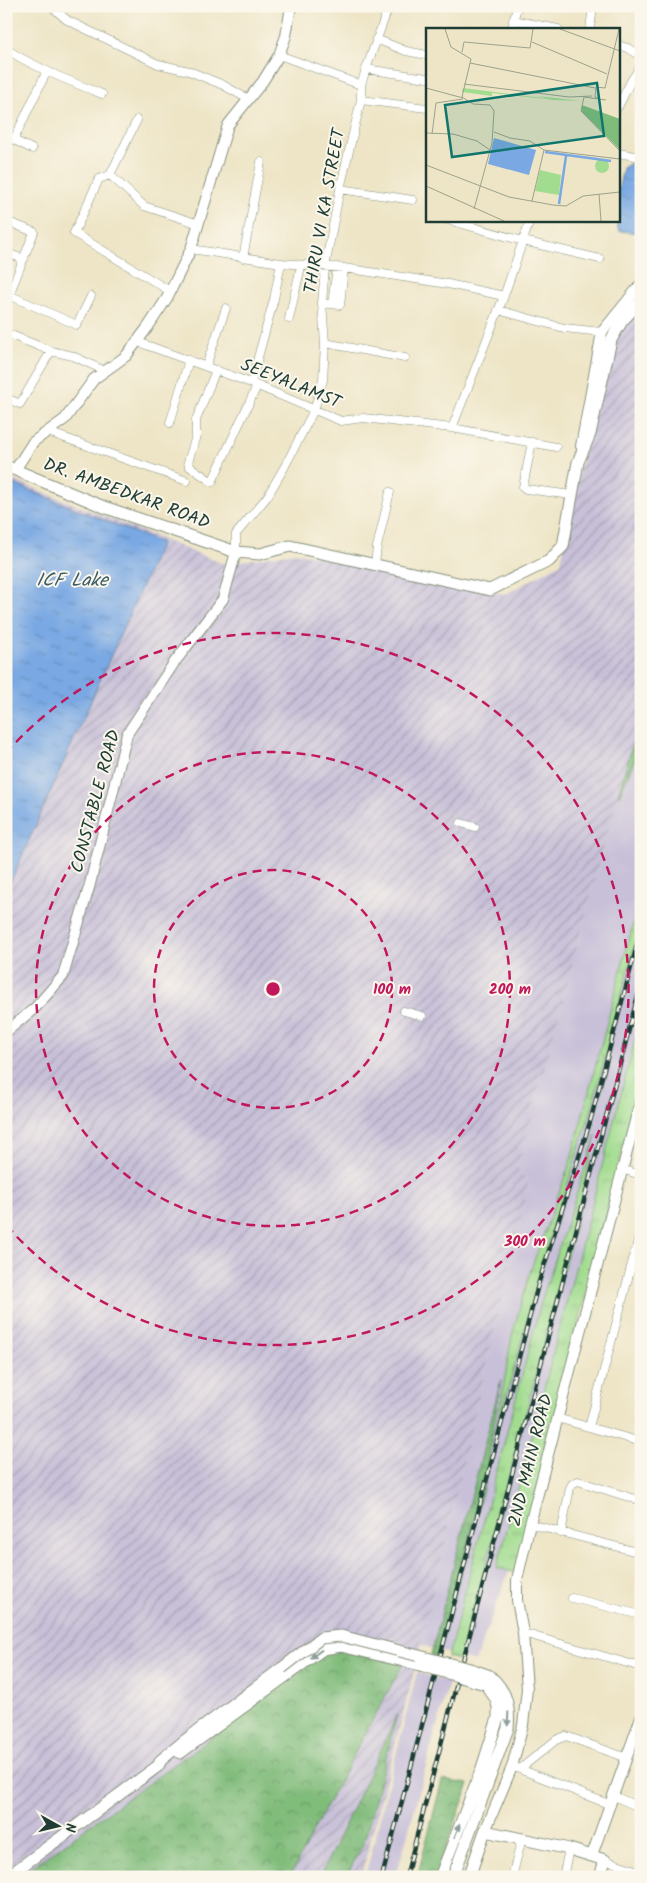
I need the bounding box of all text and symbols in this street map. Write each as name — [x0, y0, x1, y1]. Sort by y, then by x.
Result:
inset map — [426, 28, 620, 221]
street label: THIRU VI KA STREET — [297, 125, 355, 296]
street label: SEEYALAMST — [236, 351, 346, 418]
street label: DR. AMBEDKAR ROAD — [39, 451, 214, 538]
water label: ICF Lake — [36, 566, 110, 596]
street label: CONSTABLE ROAD — [63, 726, 130, 876]
text: 100 m — [373, 978, 411, 1002]
text: 200 m — [489, 978, 531, 1002]
centre of rings — [264, 980, 282, 998]
text: 300 m — [503, 1230, 546, 1254]
street label: 2ND MAIN ROAD — [501, 1391, 562, 1530]
one-way arrow — [309, 1649, 323, 1659]
one-way arrow — [504, 1712, 512, 1728]
north arrow — [32, 1800, 82, 1850]
text: N — [58, 1822, 81, 1834]
one-way arrow — [453, 1823, 461, 1838]

